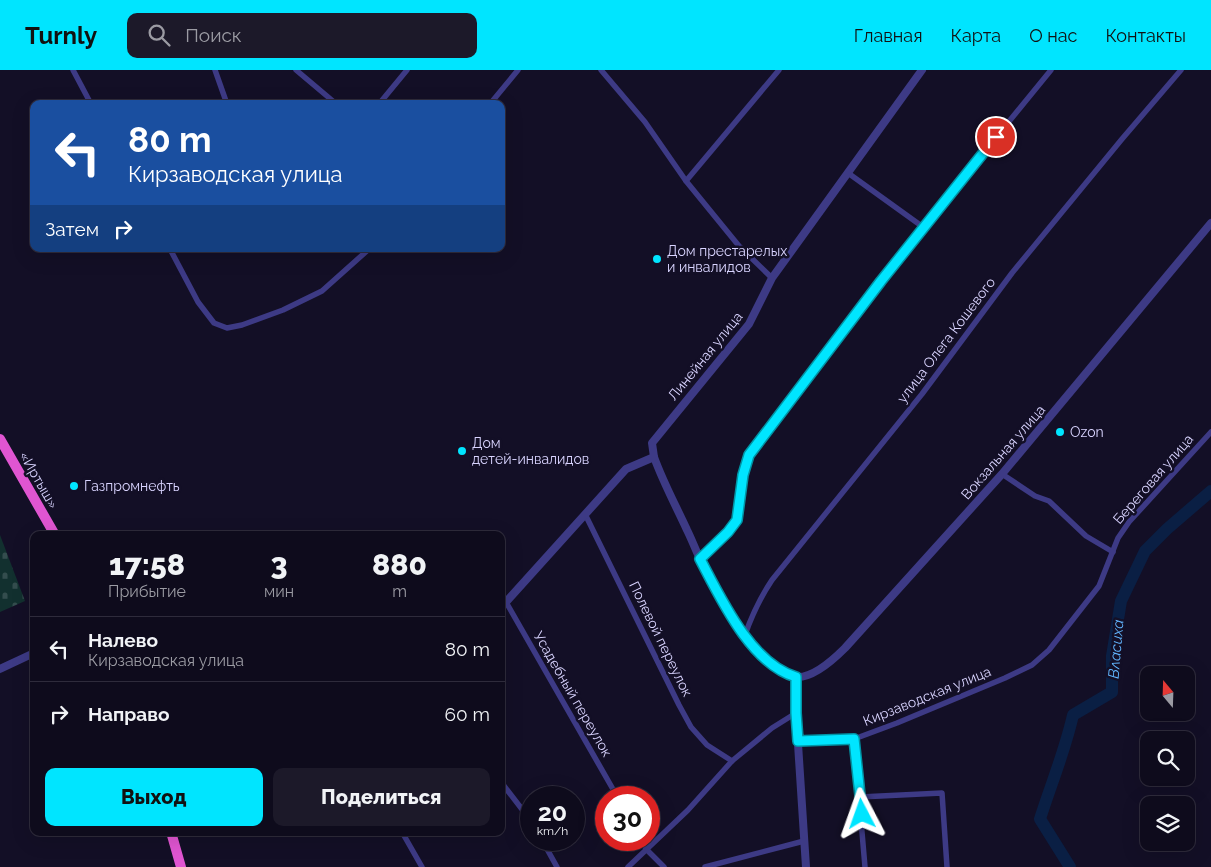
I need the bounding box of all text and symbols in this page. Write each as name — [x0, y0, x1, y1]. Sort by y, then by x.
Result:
search box — [127, 13, 477, 58]
text: Turnly — [25, 21, 97, 50]
icon: search — [145, 21, 173, 49]
text: Поиск — [185, 24, 242, 46]
text: Главная — [854, 25, 922, 46]
text: Карта — [950, 25, 1001, 46]
text: О нас — [1029, 25, 1077, 46]
text: Контакты — [1105, 25, 1186, 46]
pin — [975, 116, 1017, 158]
text: 80 m — [128, 119, 212, 160]
icon: left — [45, 120, 110, 185]
icon: arrive — [982, 123, 1010, 151]
text: Кирзаводская улица — [128, 161, 342, 187]
icon: right — [109, 215, 137, 243]
text: Затем — [45, 218, 99, 240]
place label: Дом престарелых и инвалидов — [667, 243, 787, 275]
marker: Дом престарелых и инвалидов — [651, 253, 663, 265]
street label: улица Олега Кошевого — [894, 274, 998, 406]
street label: Линейная улица — [664, 309, 746, 403]
street label: Вокзальная улица — [958, 402, 1048, 502]
place label: Ozon — [1070, 424, 1104, 440]
marker: Ozon — [1054, 426, 1066, 438]
street label: Береговая улица — [1110, 431, 1196, 527]
place label: Дом детей-инвалидов — [472, 435, 589, 467]
marker: Дом детей-инвалидов — [456, 445, 468, 457]
street label: «Иртыш» — [16, 449, 62, 511]
place label: Газпромнефть — [84, 478, 180, 494]
marker: Газпромнефть — [68, 480, 80, 492]
text: 17:58 — [109, 547, 185, 582]
text: 3 — [270, 547, 288, 582]
text: 880 — [372, 547, 427, 582]
street label: Полевой переулок — [626, 579, 696, 699]
text: Прибытие — [108, 582, 186, 601]
text: мин — [264, 582, 294, 601]
text: m — [392, 582, 407, 601]
water label: Власиха — [1104, 619, 1128, 679]
street label: Усадебный переулок — [530, 628, 616, 760]
text: Налево — [88, 629, 158, 651]
icon: left — [45, 635, 73, 663]
text: 80 m — [445, 638, 490, 660]
text: Кирзаводская улица — [88, 651, 244, 670]
street label: Кирзаводская улица — [861, 663, 993, 729]
north arrow — [1140, 666, 1195, 721]
map controls — [1140, 666, 1195, 851]
icon: right — [45, 700, 73, 728]
text: Направо — [88, 703, 169, 725]
text: 60 m — [445, 703, 490, 725]
button: search — [1140, 731, 1195, 786]
button: Выход — [45, 768, 263, 826]
button: Поделиться — [273, 768, 490, 826]
speed limit sign: 30 — [595, 786, 660, 851]
position arrow — [835, 787, 887, 839]
button: layers — [1140, 796, 1195, 851]
text: 20 — [538, 797, 567, 827]
text: km/h — [537, 824, 568, 838]

